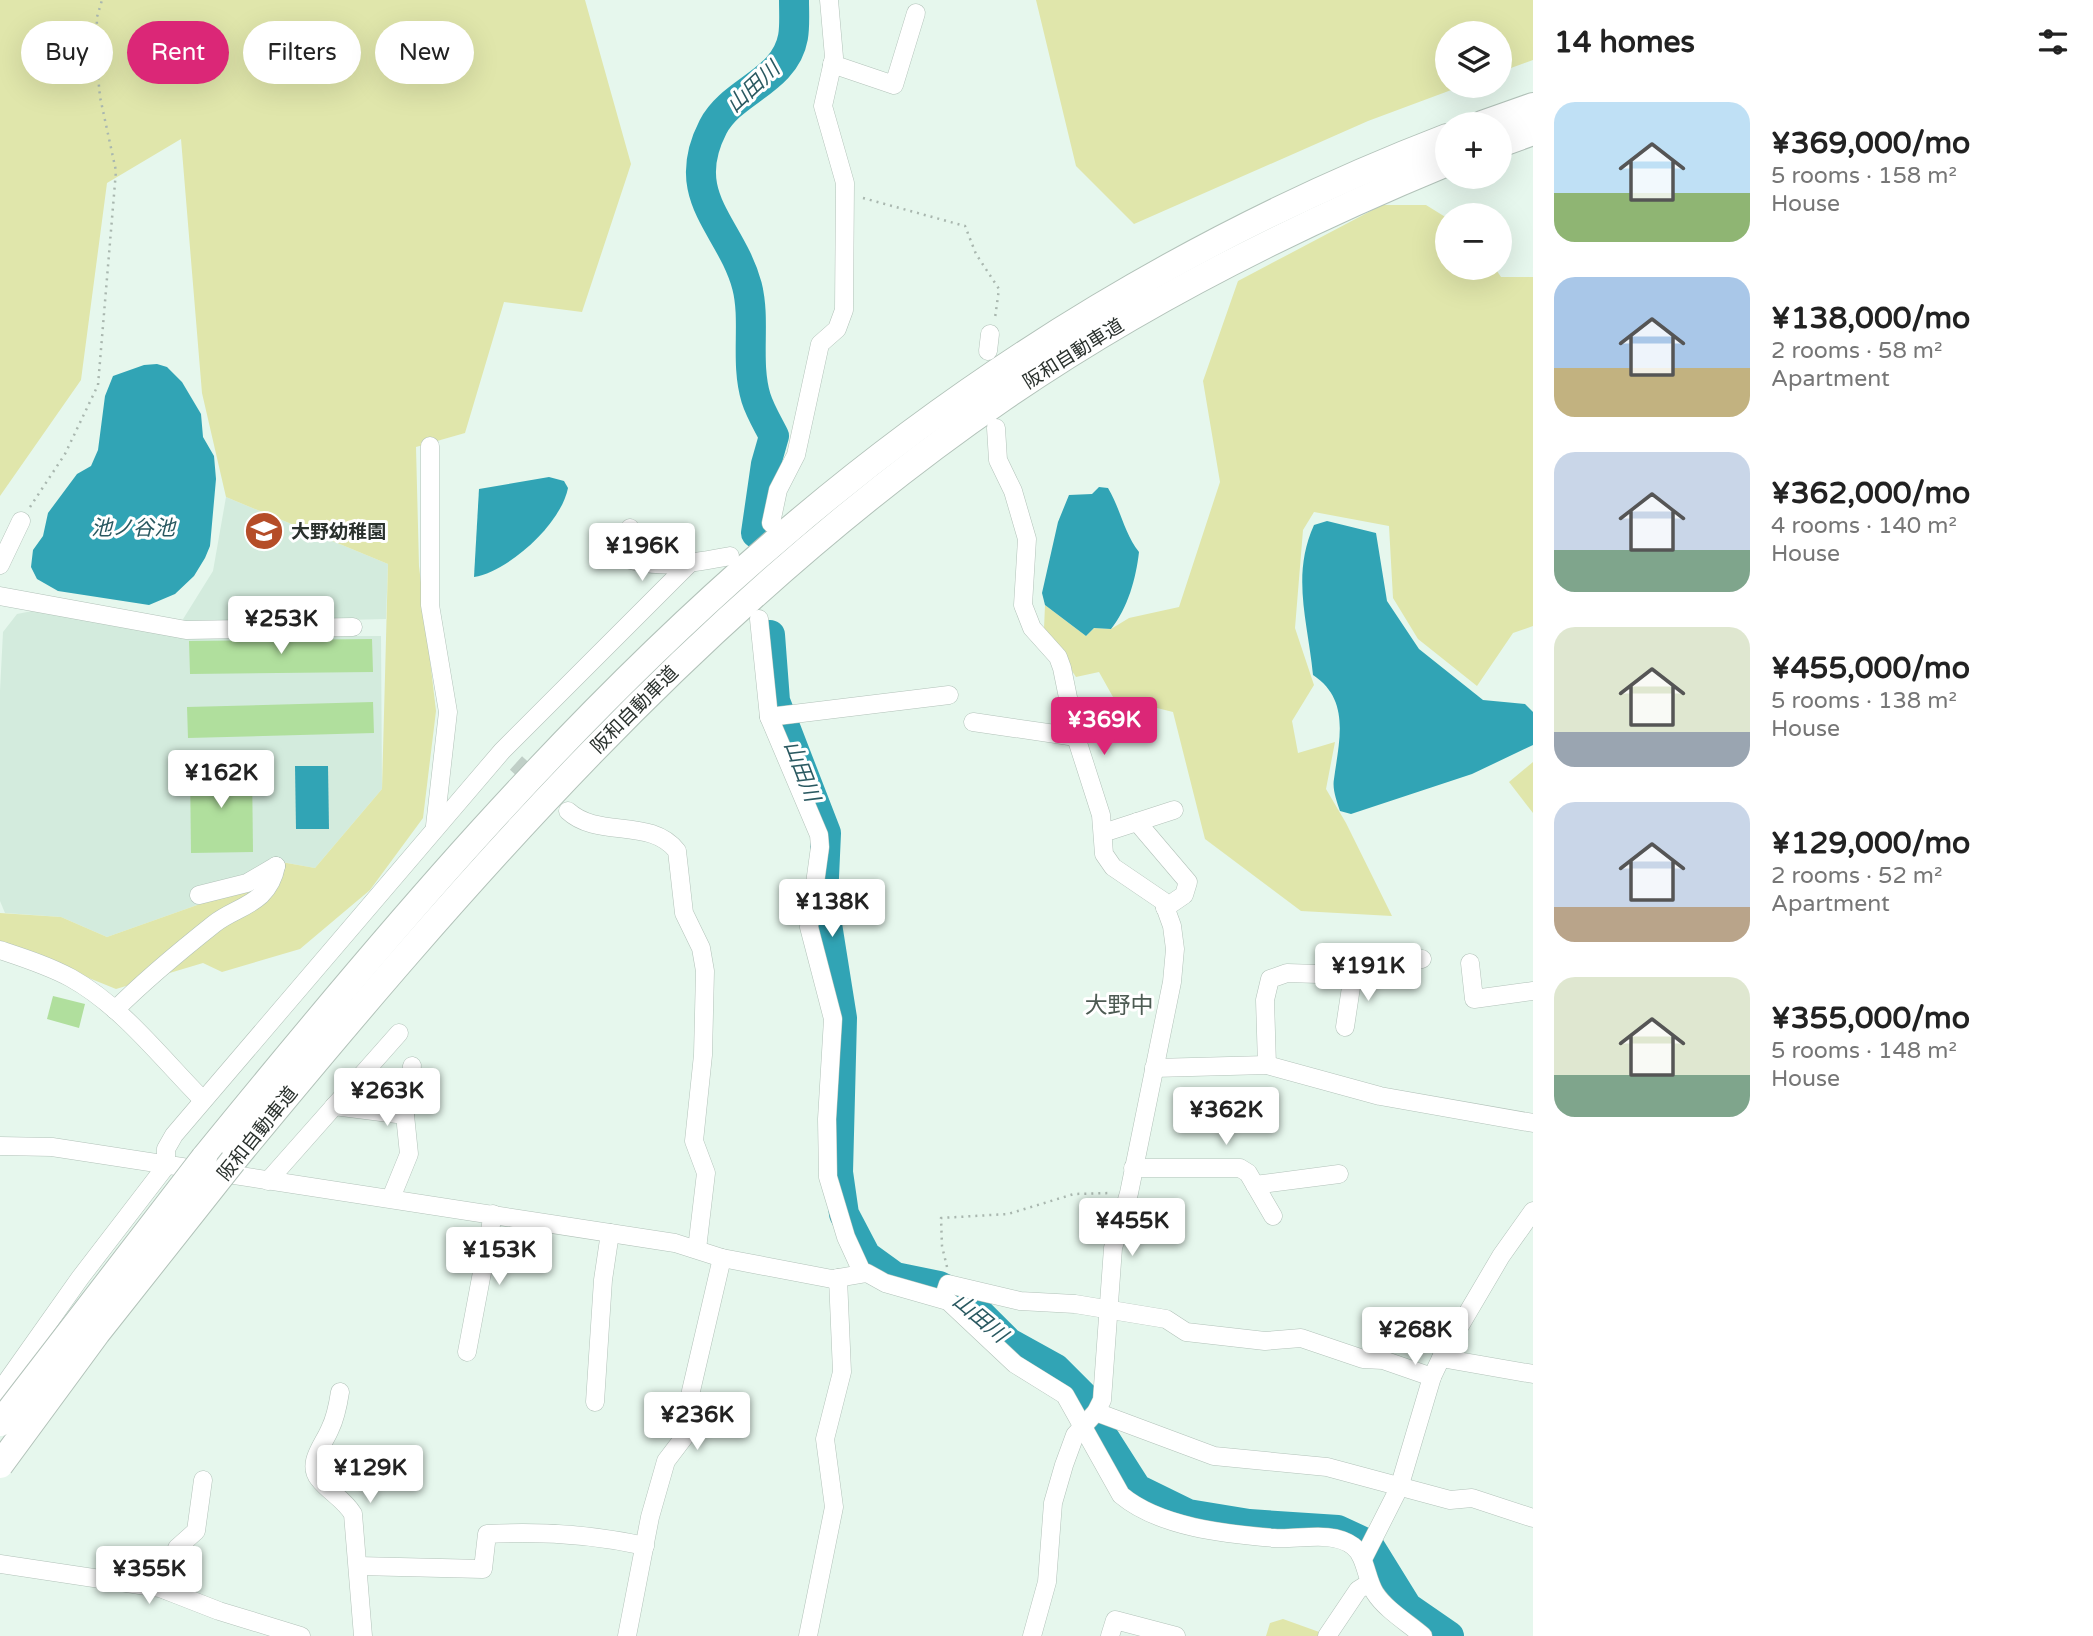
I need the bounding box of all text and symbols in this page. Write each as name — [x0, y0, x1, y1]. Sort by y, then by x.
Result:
chip: Buy — [21, 21, 113, 84]
chip: Rent — [127, 21, 229, 84]
chip: Filters — [243, 21, 361, 84]
chip: New — [375, 21, 474, 84]
map controls — [1435, 21, 1512, 280]
button: layers — [1435, 21, 1512, 98]
icon: filters — [2034, 23, 2072, 61]
text: 14 homes — [1554, 24, 1695, 61]
water label: 山田川 — [722, 55, 786, 118]
button: + — [1435, 112, 1512, 189]
text: ¥369,000/mo — [1771, 125, 1970, 162]
icon: home — [1610, 130, 1694, 214]
text: 5 rooms · 158 m² — [1771, 162, 1957, 190]
text: House — [1771, 190, 1840, 218]
button: − — [1435, 203, 1512, 280]
text: ¥138,000/mo — [1771, 300, 1970, 337]
icon: home — [1610, 305, 1694, 389]
street label: 阪和自動車道 — [1019, 314, 1128, 393]
text: 2 rooms · 58 m² — [1771, 337, 1942, 365]
text: Apartment — [1771, 365, 1890, 393]
text: ¥362,000/mo — [1771, 475, 1970, 512]
icon: home — [1610, 480, 1694, 564]
school or university icon: 大野幼稚園 — [243, 510, 285, 552]
text: 4 rooms · 140 m² — [1771, 512, 1957, 540]
water label: 池ノ谷池 — [91, 516, 177, 541]
place label: 大野幼稚園 — [291, 521, 386, 543]
pin: ¥196K — [593, 524, 691, 583]
text: ¥196K — [605, 532, 679, 560]
text: House — [1771, 540, 1840, 568]
pin: ¥253K — [232, 596, 330, 656]
text: ¥253K — [244, 605, 318, 633]
text: ¥455,000/mo — [1771, 650, 1970, 687]
icon: home — [1610, 655, 1694, 739]
street label: 阪和自動車道 — [587, 662, 683, 758]
text: 5 rooms · 138 m² — [1771, 687, 1957, 715]
pin: ¥369K — [1055, 698, 1153, 757]
text: ¥369K — [1067, 706, 1141, 734]
text: House — [1771, 715, 1840, 743]
water label: 山田川 — [779, 737, 825, 807]
pin: ¥162K — [172, 750, 270, 810]
text: ¥162K — [184, 759, 258, 787]
text: ¥129,000/mo — [1771, 825, 1970, 862]
icon: home — [1610, 830, 1694, 914]
text: 2 rooms · 52 m² — [1771, 862, 1942, 890]
pin: ¥138K — [783, 880, 881, 939]
text: ¥138K — [795, 888, 869, 916]
text: Apartment — [1771, 890, 1890, 918]
pin: ¥191K — [1319, 944, 1417, 1003]
text: ¥191K — [1331, 952, 1405, 980]
district label: 大野中 — [1085, 992, 1154, 1020]
text: ¥355,000/mo — [1771, 1000, 1970, 1037]
icon: home — [1610, 1005, 1694, 1089]
text: 5 rooms · 148 m² — [1771, 1037, 1957, 1065]
text: House — [1771, 1065, 1840, 1093]
pin: ¥263K — [338, 1068, 436, 1128]
text: ¥263K — [350, 1077, 424, 1105]
street label: 阪和自動車道 — [213, 1082, 302, 1185]
pin: ¥362K — [1177, 1088, 1275, 1147]
text: ¥362K — [1189, 1096, 1263, 1124]
pin: ¥455K — [1083, 1198, 1181, 1258]
text: ¥455K — [1095, 1207, 1169, 1235]
pin: ¥153K — [450, 1228, 548, 1287]
text: ¥153K — [462, 1236, 536, 1264]
water label: 山田川 — [948, 1289, 1013, 1349]
pin: ¥268K — [1366, 1308, 1464, 1367]
text: ¥268K — [1378, 1316, 1452, 1344]
pin: ¥236K — [648, 1392, 746, 1452]
text: ¥236K — [660, 1401, 734, 1429]
pin: ¥129K — [321, 1446, 419, 1505]
text: ¥129K — [333, 1454, 407, 1482]
pin: ¥355K — [100, 1546, 198, 1606]
text: ¥355K — [112, 1555, 186, 1583]

